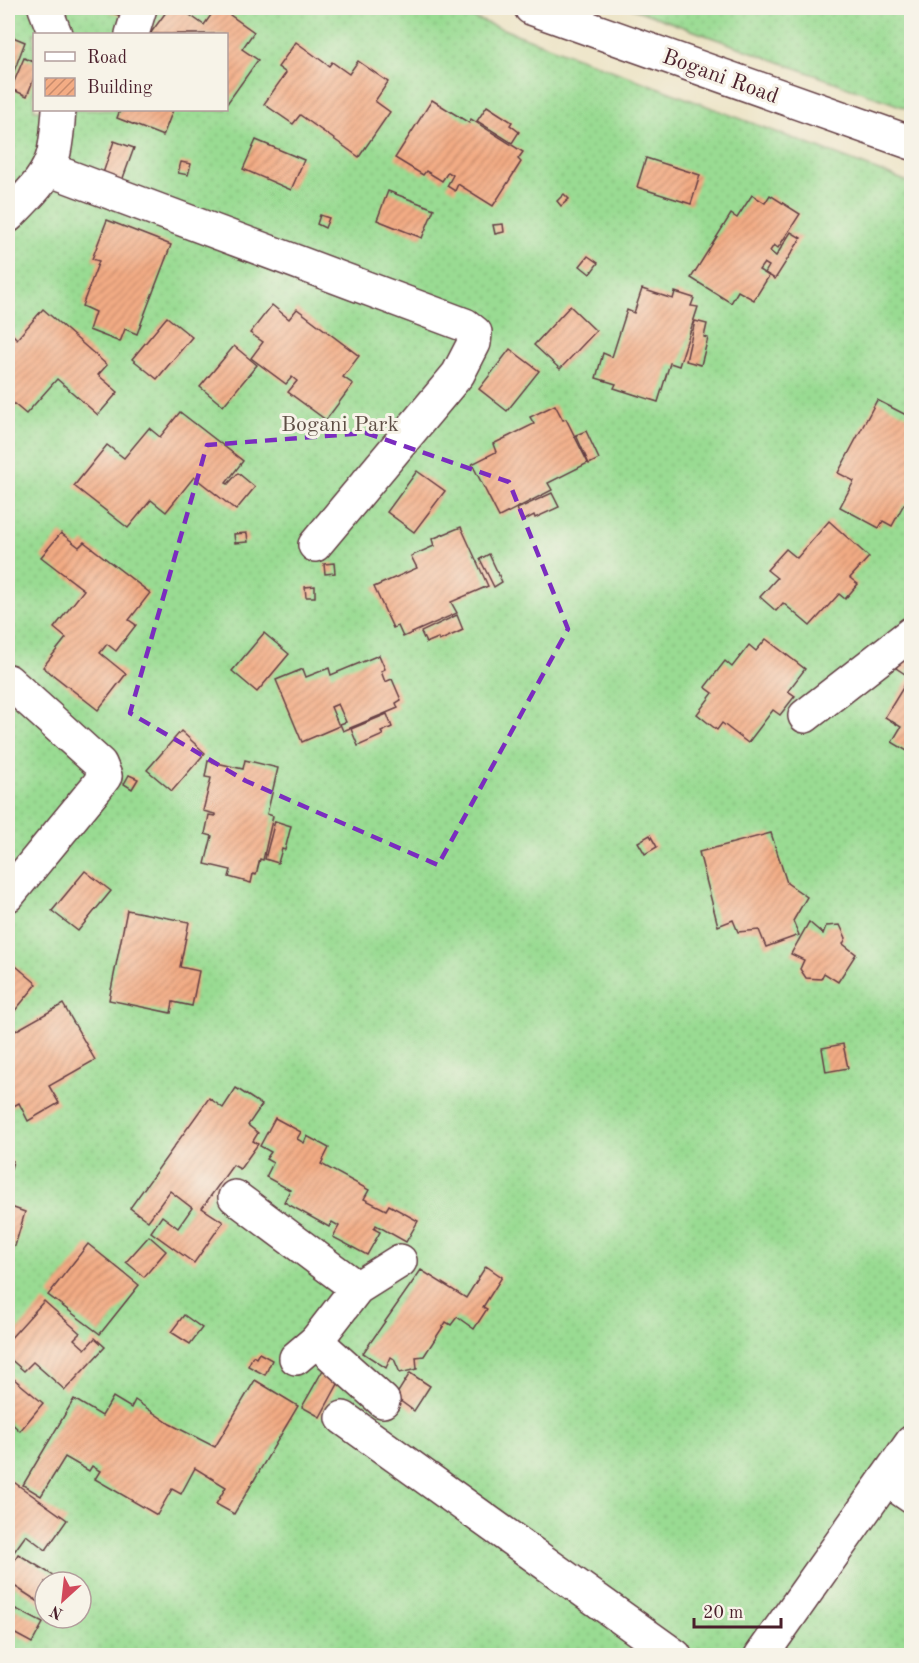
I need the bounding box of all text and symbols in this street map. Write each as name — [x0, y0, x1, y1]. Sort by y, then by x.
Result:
legend — [33, 33, 228, 111]
street label: Bogani Road — [659, 46, 781, 108]
text: Road — [87, 49, 127, 67]
text: Building — [87, 79, 153, 97]
park label: Bogani Park — [281, 414, 399, 436]
north arrow — [33, 1570, 93, 1630]
scale bar — [694, 1591, 781, 1629]
text: N — [47, 1601, 66, 1621]
text: 20 m — [703, 1604, 743, 1622]

